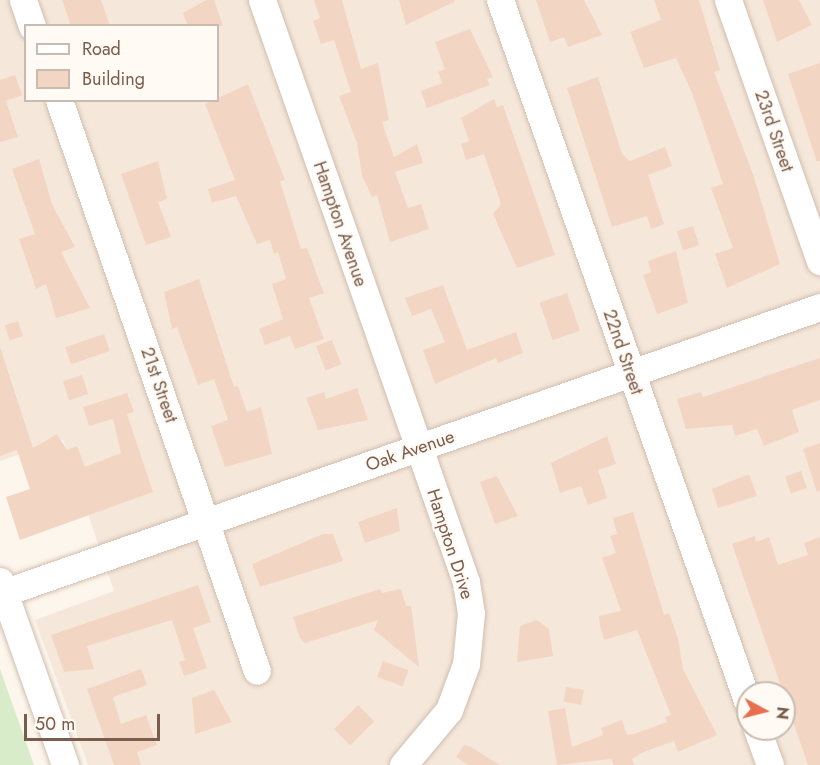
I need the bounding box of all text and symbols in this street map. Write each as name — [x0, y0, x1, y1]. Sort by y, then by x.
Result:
legend — [24, 24, 219, 102]
text: Road — [82, 36, 121, 62]
text: Building — [82, 66, 145, 92]
street label: 23rd Street — [750, 87, 798, 175]
street label: Hampton Avenue — [308, 159, 372, 289]
street label: 22nd Street — [598, 307, 648, 397]
street label: 21st Street — [136, 344, 182, 426]
street label: Oak Avenue — [363, 426, 457, 476]
street label: Hampton Drive — [422, 486, 478, 602]
north arrow — [736, 681, 796, 741]
scale bar — [27, 702, 164, 740]
text: N — [770, 705, 795, 721]
text: 50 m — [35, 711, 75, 737]

